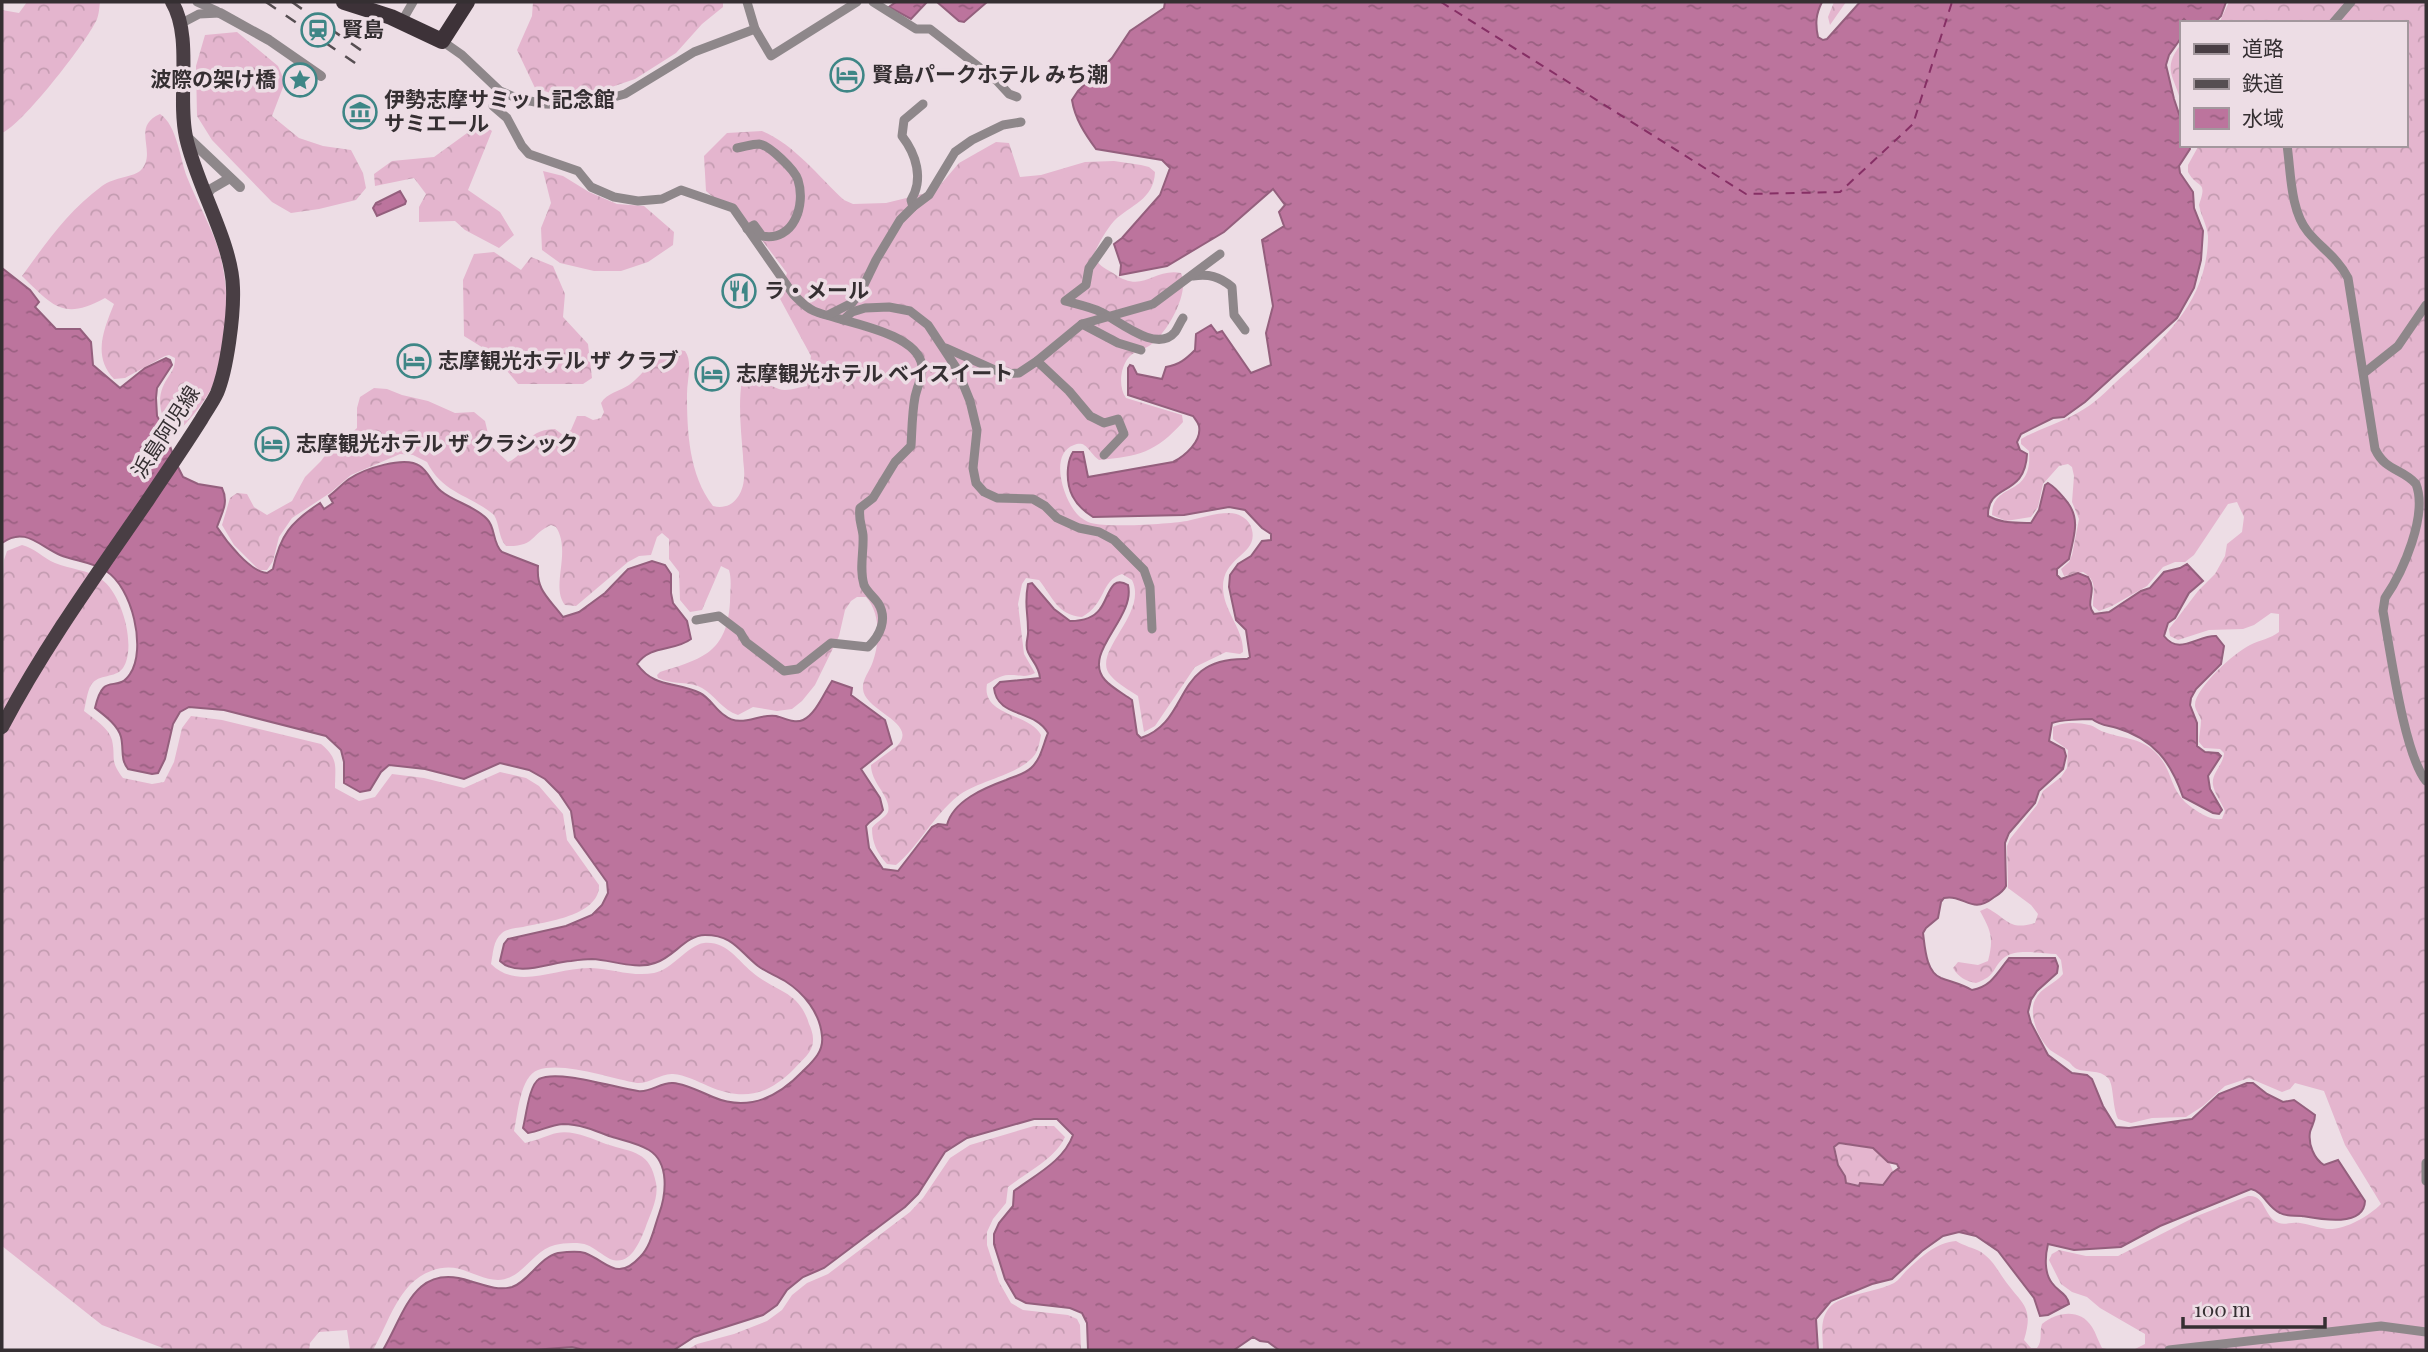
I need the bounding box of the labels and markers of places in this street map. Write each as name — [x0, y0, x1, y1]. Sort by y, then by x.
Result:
station icon: 賢島 — [299, 11, 337, 49]
place label: 賢島 — [342, 14, 384, 42]
hotel icon: 賢島パークホテル みち潮 — [828, 56, 866, 94]
place label: 賢島パークホテル みち潮 — [872, 59, 1108, 87]
place icon: 波際の架け橋 — [281, 61, 319, 99]
place label: 波際の架け橋 — [150, 64, 276, 92]
place label: 伊勢志摩サミット記念館 サミエール — [384, 84, 615, 136]
museum icon: 伊勢志摩サミット記念館 サミエール — [341, 93, 379, 131]
restaurant icon: ラ・メール — [720, 272, 758, 310]
place label: ラ・メール — [764, 275, 869, 303]
hotel icon: 志摩観光ホテル ザ クラブ — [395, 342, 433, 380]
place label: 志摩観光ホテル ザ クラブ — [438, 345, 679, 373]
hotel icon: 志摩観光ホテル ベイスイート — [693, 355, 731, 393]
place label: 志摩観光ホテル ベイスイート — [736, 358, 1013, 386]
hotel icon: 志摩観光ホテル ザ クラシック — [253, 425, 291, 463]
place label: 志摩観光ホテル ザ クラシック — [296, 428, 578, 456]

